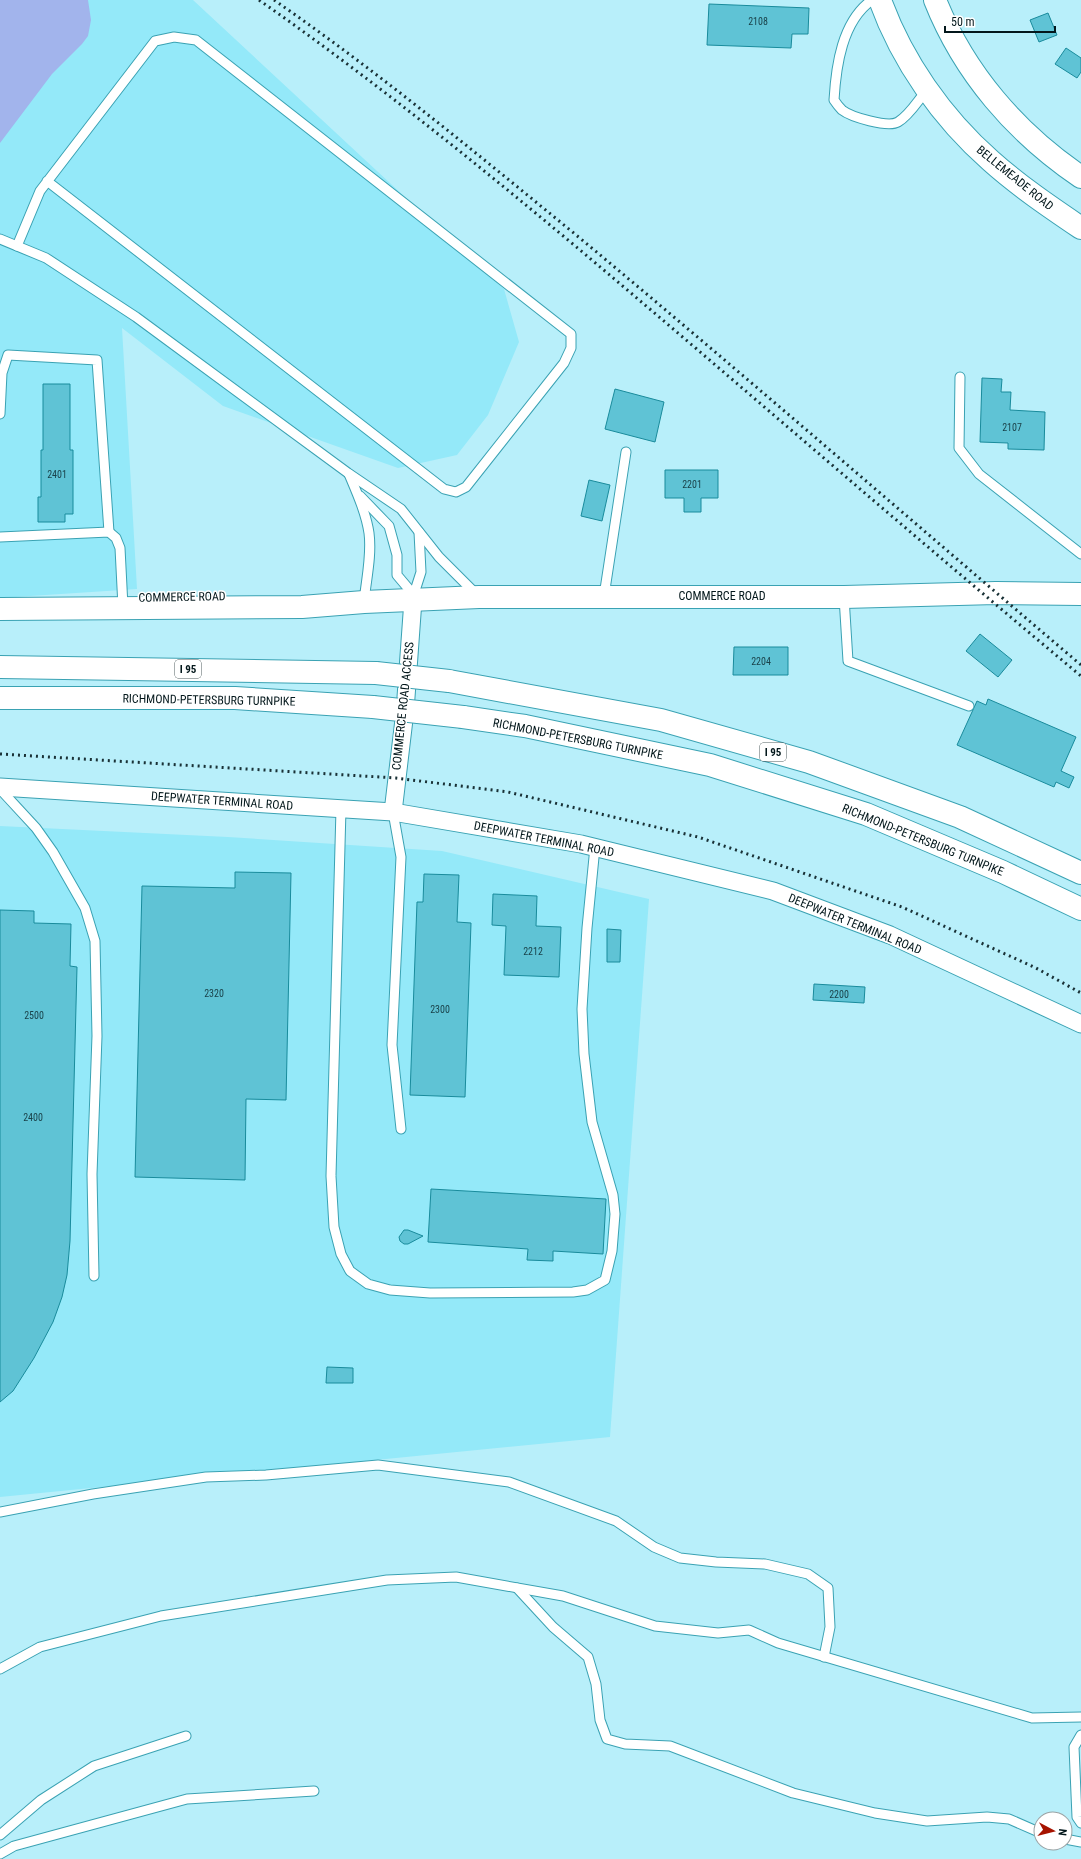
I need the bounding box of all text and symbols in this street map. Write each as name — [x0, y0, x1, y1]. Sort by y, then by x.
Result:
scale bar — [945, 8, 1055, 34]
text: 50 m — [951, 15, 975, 29]
house number: 2108 — [748, 16, 768, 27]
street label: BELLEMEADE ROAD — [974, 143, 1056, 213]
house number: 2107 — [1002, 422, 1022, 433]
house number: 2401 — [47, 469, 67, 480]
house number: 2201 — [682, 479, 702, 490]
street label: COMMERCE ROAD — [138, 589, 226, 605]
street label: COMMERCE ROAD — [678, 589, 766, 603]
street label: COMMERCE ROAD ACCESS — [389, 641, 417, 771]
house number: 2204 — [751, 656, 771, 667]
road number: I 95 — [175, 660, 201, 678]
street label: RICHMOND-PETERSBURG TURNPIKE — [122, 691, 296, 709]
street label: RICHMOND-PETERSBURG TURNPIKE — [492, 716, 664, 762]
road number: I 95 — [760, 743, 786, 761]
street label: DEEPWATER TERMINAL ROAD — [150, 789, 294, 813]
street label: RICHMOND-PETERSBURG TURNPIKE — [840, 801, 1006, 879]
street label: DEEPWATER TERMINAL ROAD — [473, 819, 615, 859]
street label: DEEPWATER TERMINAL ROAD — [786, 891, 924, 957]
house number: 2212 — [523, 946, 543, 957]
house number: 2320 — [204, 988, 224, 999]
house number: 2200 — [829, 989, 849, 1000]
house number: 2300 — [430, 1004, 450, 1015]
house number: 2500 — [24, 1010, 44, 1021]
house number: 2400 — [23, 1112, 43, 1123]
north arrow — [1033, 1811, 1073, 1851]
text: N — [1056, 1828, 1069, 1837]

